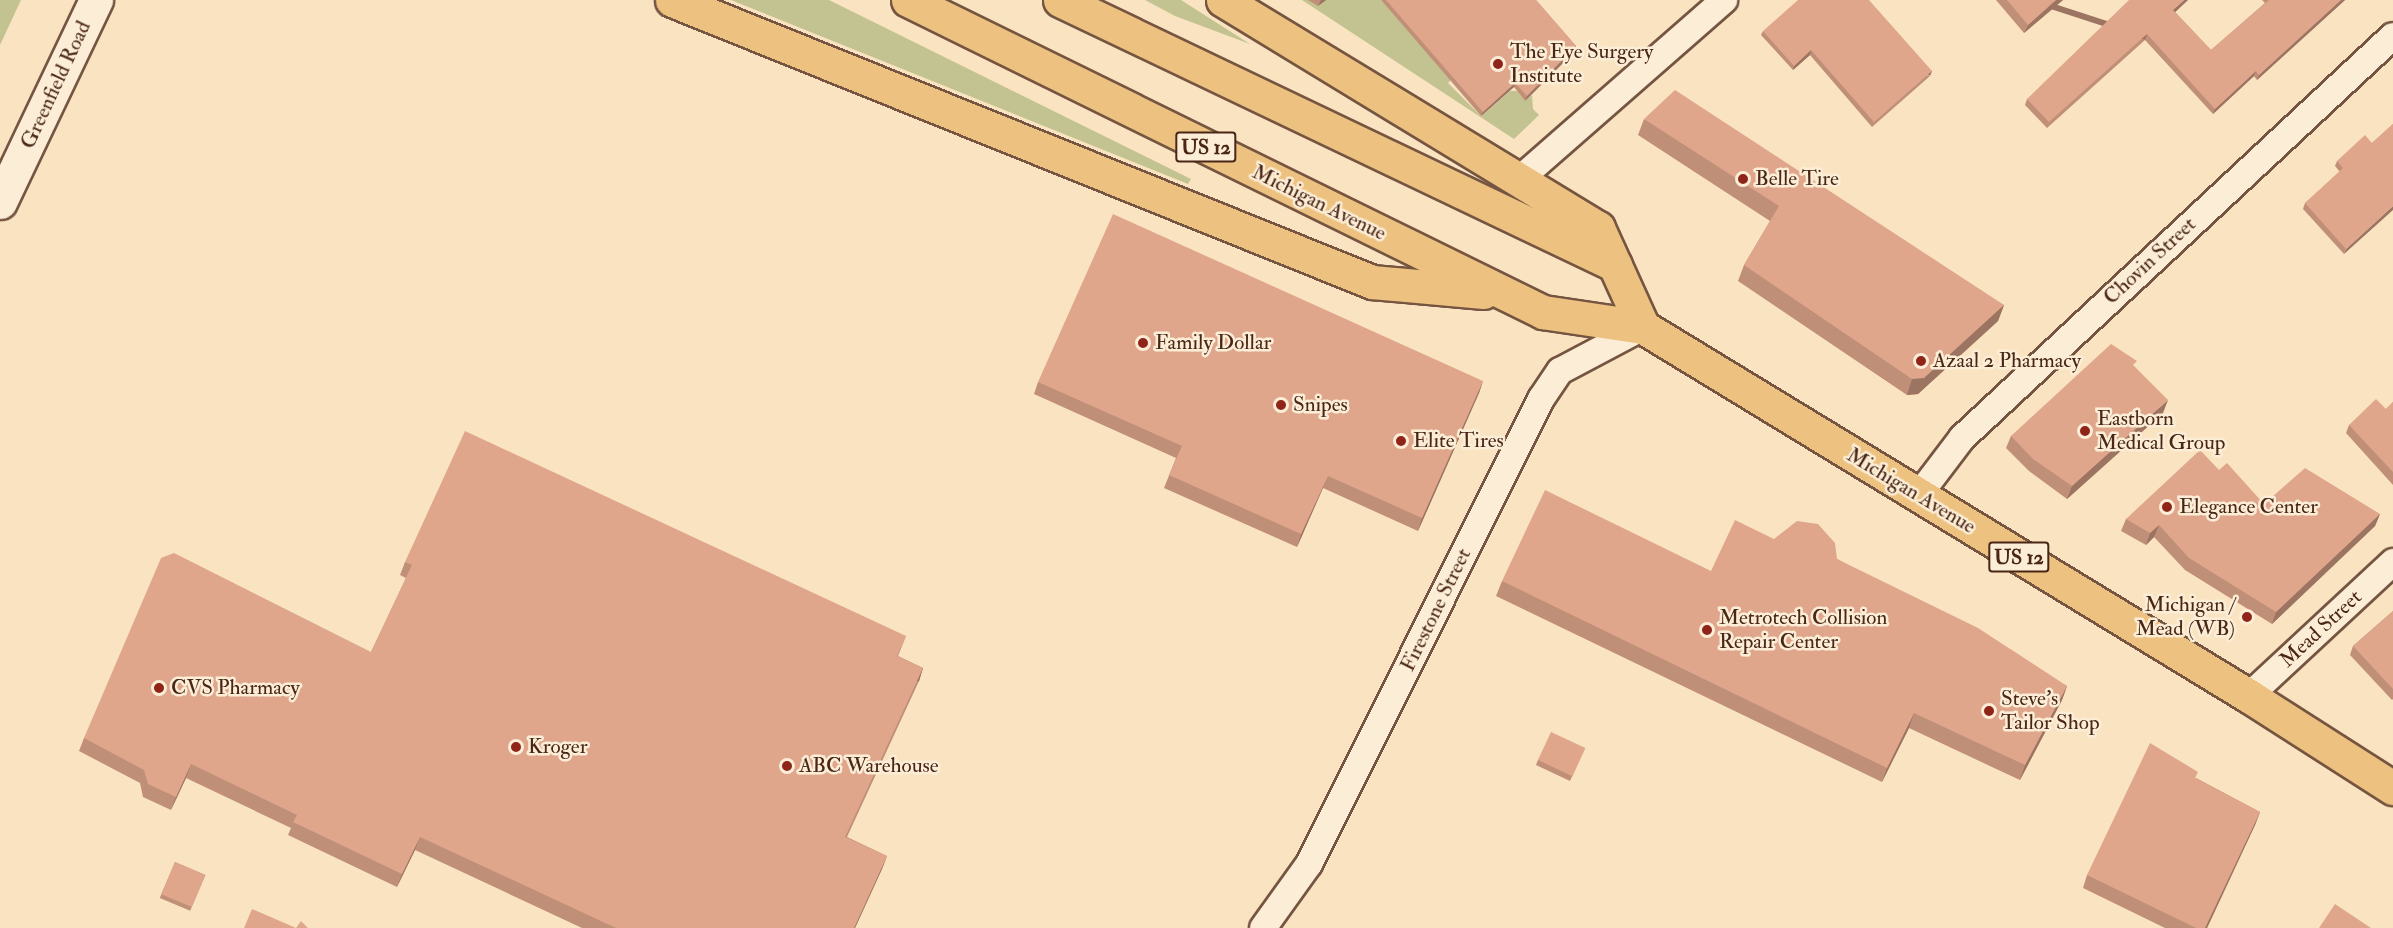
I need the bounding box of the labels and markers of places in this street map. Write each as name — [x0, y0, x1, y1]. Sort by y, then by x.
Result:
place label: The Eye Surgery Institute — [1510, 39, 1653, 89]
marker: The Eye Surgery Institute — [1491, 57, 1505, 71]
place label: Belle Tire — [1755, 166, 1839, 192]
marker: Belle Tire — [1736, 172, 1750, 186]
place label: Family Dollar — [1155, 330, 1271, 356]
marker: Family Dollar — [1136, 336, 1150, 350]
place label: Azaal 2 Pharmacy — [1933, 348, 2081, 374]
marker: Azaal 2 Pharmacy — [1914, 354, 1928, 368]
place label: Snipes — [1293, 392, 1348, 418]
marker: Snipes — [1274, 398, 1288, 412]
place label: Eastborn Medical Group — [2097, 406, 2225, 456]
marker: Eastborn Medical Group — [2078, 424, 2092, 438]
place label: Elite Tires — [1413, 428, 1504, 454]
marker: Elite Tires — [1394, 434, 1408, 448]
place label: Elegance Center — [2179, 494, 2318, 520]
marker: Elegance Center — [2160, 500, 2174, 514]
place label: Michigan / Mead (WB) — [2136, 592, 2235, 642]
place label: Metrotech Collision Repair Center — [1719, 605, 1887, 655]
marker: Michigan / Mead (WB) — [2240, 610, 2254, 624]
marker: Metrotech Collision Repair Center — [1700, 623, 1714, 637]
place label: CVS Pharmacy — [171, 675, 300, 701]
marker: CVS Pharmacy — [152, 681, 166, 695]
place label: Steve's Tailor Shop — [2001, 686, 2100, 736]
marker: Steve's Tailor Shop — [1982, 704, 1996, 718]
place label: Kroger — [528, 734, 587, 760]
marker: Kroger — [509, 740, 523, 754]
place label: ABC Warehouse — [799, 753, 939, 779]
marker: ABC Warehouse — [780, 759, 794, 773]

